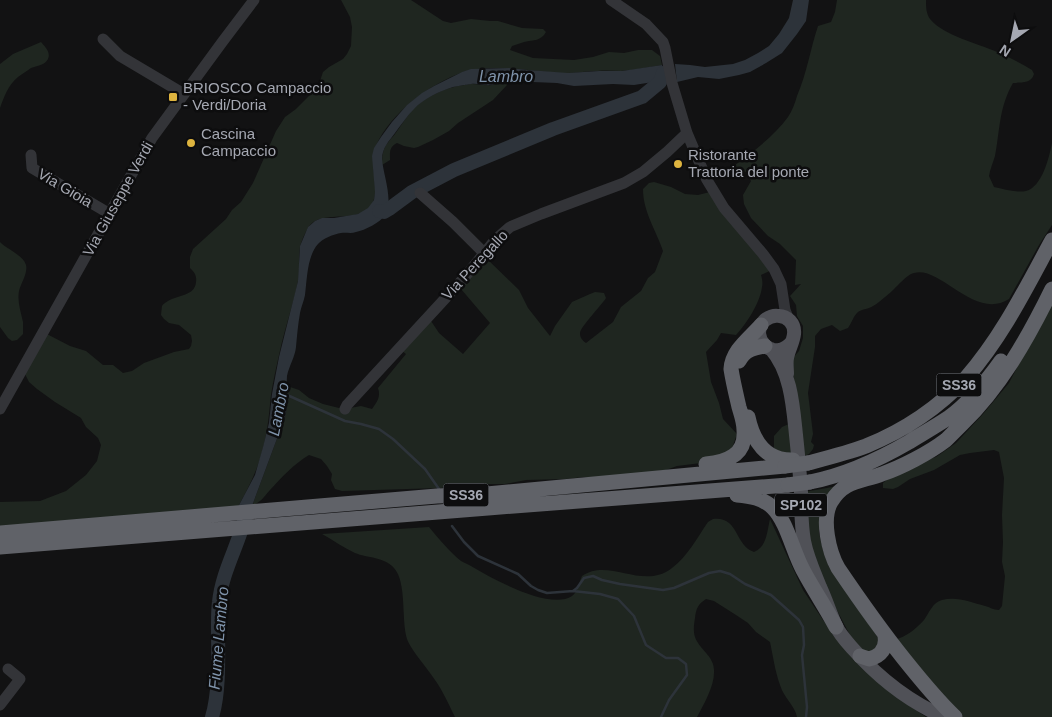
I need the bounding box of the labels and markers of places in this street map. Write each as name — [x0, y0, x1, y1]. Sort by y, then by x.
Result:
place label: BRIOSCO Campaccio - Verdi/Doria — [183, 79, 331, 113]
marker: BRIOSCO Campaccio - Verdi/Doria — [167, 91, 179, 103]
place label: Cascina Campaccio — [201, 125, 276, 159]
marker: Cascina Campaccio — [185, 137, 197, 149]
place label: Ristorante Trattoria del ponte — [688, 146, 809, 180]
marker: Ristorante Trattoria del ponte — [672, 158, 684, 170]

